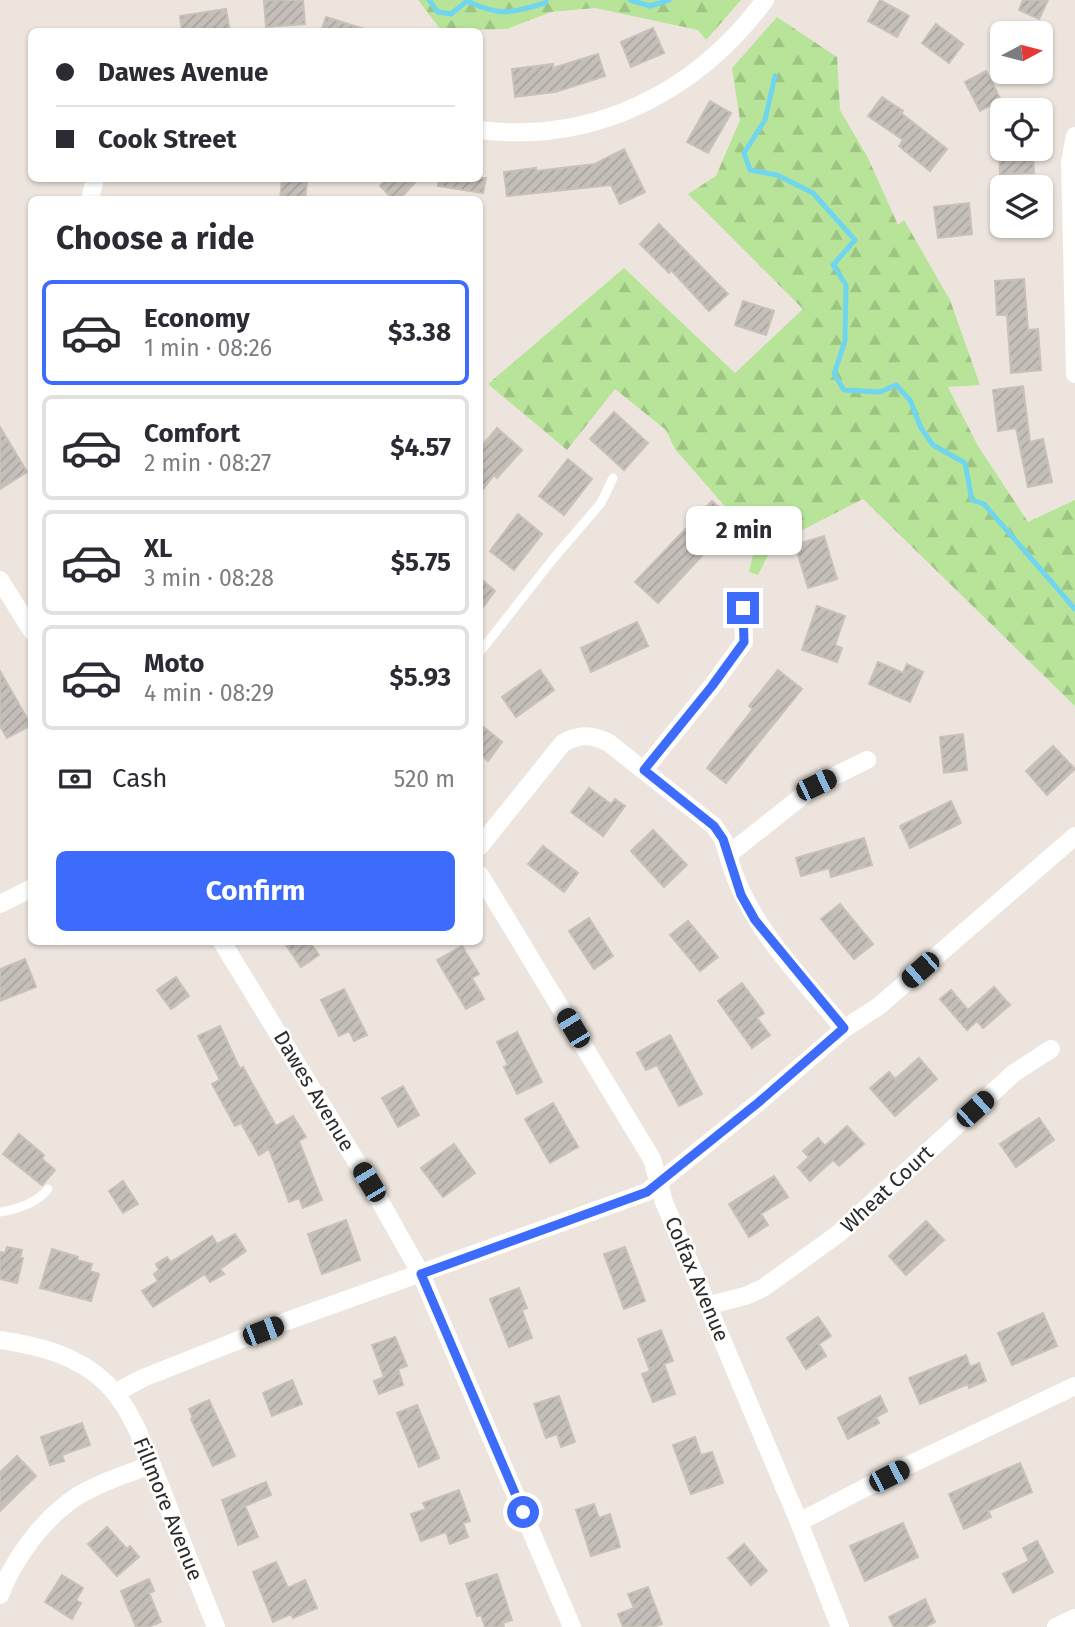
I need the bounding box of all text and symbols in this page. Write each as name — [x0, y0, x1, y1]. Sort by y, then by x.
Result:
north arrow — [990, 21, 1054, 84]
map controls — [990, 21, 1053, 238]
text: Dawes Avenue — [98, 57, 268, 88]
button: locate — [990, 98, 1053, 161]
text: Cook Street — [98, 124, 237, 155]
button: layers — [990, 175, 1053, 238]
text: Choose a ride — [56, 219, 254, 257]
icon: car — [60, 301, 123, 364]
text: Economy — [144, 303, 250, 334]
text: $3.38 — [388, 317, 451, 348]
text: 1 min · 08:26 — [144, 334, 272, 362]
icon: car — [60, 416, 123, 479]
text: Comfort — [144, 418, 240, 449]
text: $4.57 — [390, 432, 451, 463]
text: 2 min · 08:27 — [144, 449, 271, 477]
callout: 2 min — [685, 506, 801, 556]
text: 2 min — [716, 516, 772, 544]
icon: car — [60, 531, 123, 594]
text: XL — [144, 533, 172, 564]
text: $5.75 — [391, 547, 451, 578]
text: 3 min · 08:28 — [144, 564, 274, 592]
route end — [727, 592, 759, 624]
icon: car — [60, 646, 123, 709]
text: Moto — [144, 648, 204, 679]
text: $5.93 — [390, 662, 451, 693]
text: 4 min · 08:29 — [144, 679, 274, 707]
icon: cash — [56, 760, 94, 798]
text: Cash — [112, 763, 168, 794]
text: 520 m — [394, 765, 455, 793]
car — [793, 766, 840, 804]
button: Confirm — [56, 851, 455, 931]
car — [898, 948, 943, 992]
car — [554, 1005, 593, 1051]
street label: Dawes Avenue — [268, 1026, 360, 1156]
car — [953, 1087, 998, 1131]
street label: Wheat Court — [835, 1139, 939, 1238]
car — [350, 1159, 389, 1205]
street label: Colfax Avenue — [659, 1213, 735, 1345]
car — [240, 1314, 287, 1348]
street label: Fillmore Avenue — [127, 1434, 209, 1584]
car — [866, 1457, 913, 1495]
route start — [507, 1496, 539, 1528]

